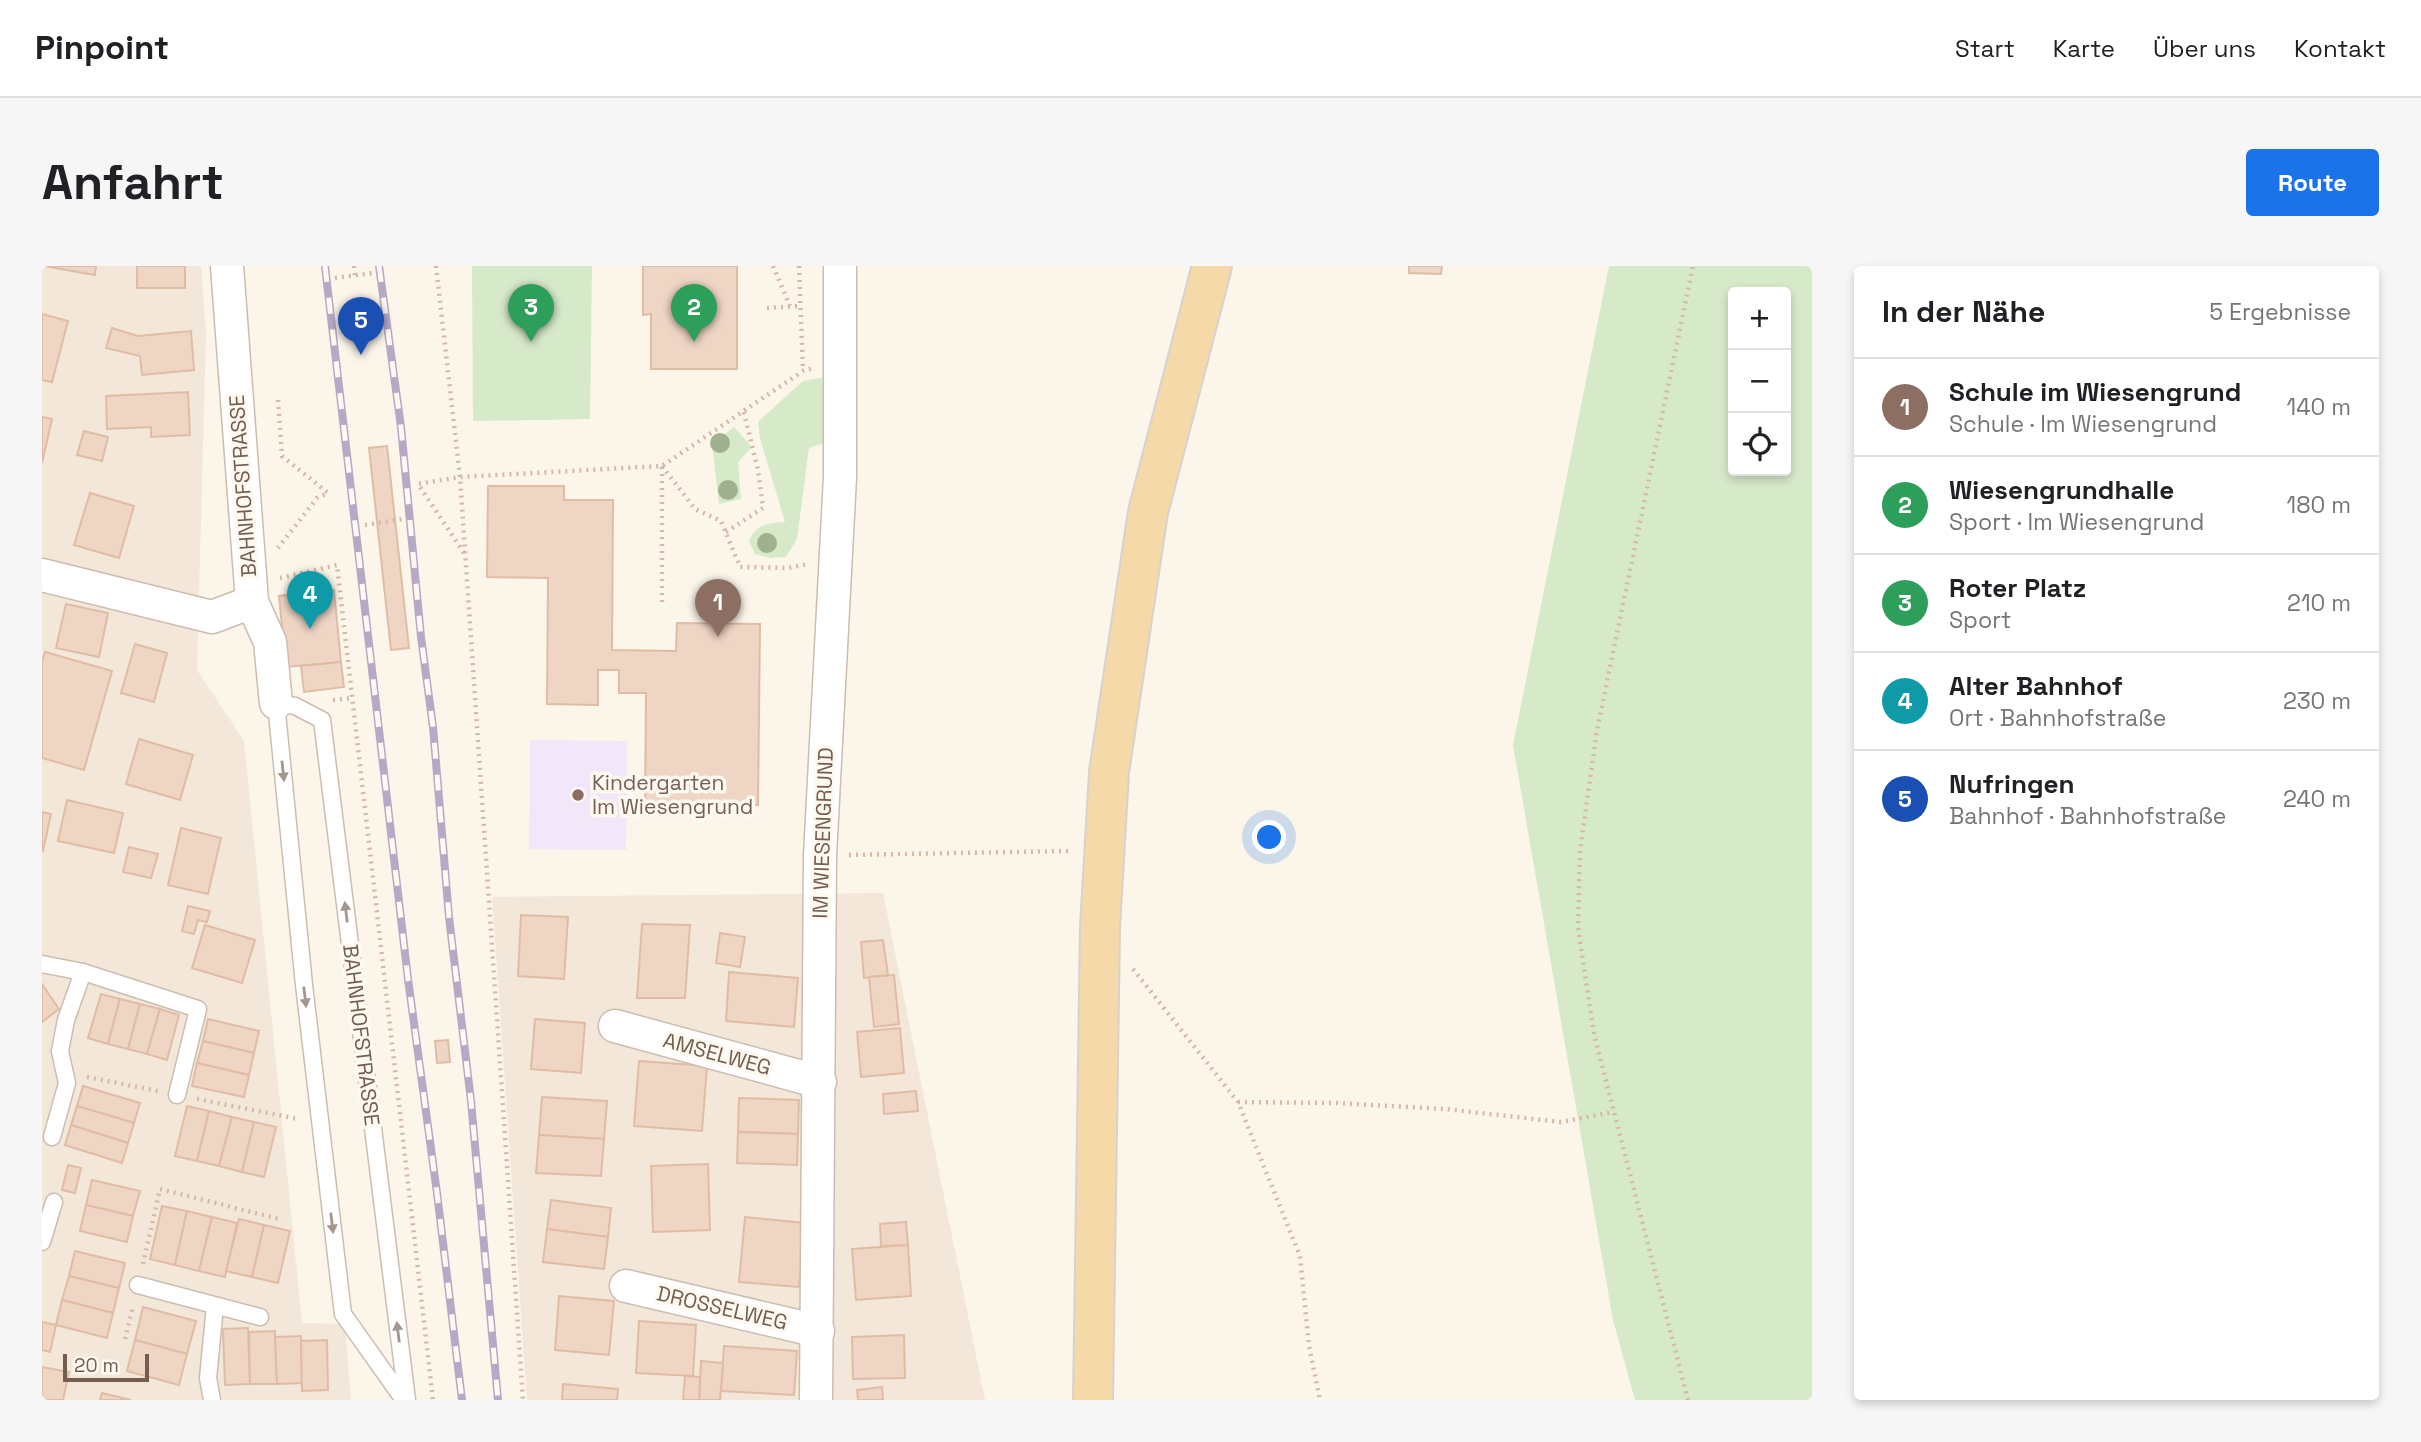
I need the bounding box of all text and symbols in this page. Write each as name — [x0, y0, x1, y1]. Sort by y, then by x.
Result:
text: Pinpoint — [35, 27, 169, 69]
text: Start — [1955, 33, 2015, 64]
text: Karte — [2053, 33, 2115, 64]
text: Über uns — [2153, 33, 2256, 64]
text: Kontakt — [2294, 33, 2386, 64]
button: Route — [2246, 149, 2379, 216]
text: Anfahrt — [42, 151, 224, 213]
pin: 3 — [508, 284, 554, 342]
pin: 2 — [671, 284, 717, 342]
map controls — [1728, 287, 1791, 476]
button: + — [1728, 287, 1791, 350]
text: In der Nähe — [1882, 292, 2045, 331]
pin: 5 — [338, 297, 384, 355]
text: 5 Ergebnisse — [2209, 297, 2351, 327]
button: − — [1728, 350, 1791, 413]
text: Schule im Wiesengrund — [1949, 375, 2241, 409]
text: 1 — [1900, 392, 1910, 422]
text: 140 m — [2287, 392, 2351, 422]
street label: BAHNHOFSTRASSE — [223, 394, 262, 578]
text: Schule · Im Wiesengrund — [1949, 409, 2217, 439]
button: locate — [1728, 413, 1791, 476]
text: Wiesengrundhalle — [1949, 473, 2174, 507]
text: 2 — [1898, 490, 1912, 520]
text: 180 m — [2287, 490, 2351, 520]
text: Sport · Im Wiesengrund — [1949, 507, 2204, 537]
pin: 4 — [287, 571, 333, 629]
text: Roter Platz — [1949, 571, 2086, 605]
pin: 1 — [695, 579, 741, 637]
text: 3 — [1898, 588, 1912, 618]
text: 210 m — [2287, 588, 2351, 618]
text: Sport — [1949, 605, 2011, 635]
text: Alter Bahnhof — [1949, 669, 2123, 703]
text: 4 — [1898, 686, 1912, 716]
text: 230 m — [2283, 686, 2351, 716]
text: Ort · Bahnhofstraße — [1949, 703, 2166, 733]
street label: IM WIESENGRUND — [806, 747, 839, 919]
one-way arrow — [277, 760, 288, 782]
text: Nufringen — [1949, 767, 2075, 801]
place label: Kindergarten Im Wiesengrund — [592, 769, 753, 820]
text: 5 — [1898, 784, 1912, 814]
text: 240 m — [2283, 784, 2351, 814]
marker: Kindergarten Im Wiesengrund — [570, 787, 586, 803]
text: Bahnhof · Bahnhofstraße — [1949, 801, 2226, 831]
your location — [1252, 820, 1286, 854]
one-way arrow — [340, 901, 351, 923]
street label: BAHNHOFSTRASSE — [337, 943, 386, 1127]
one-way arrow — [300, 987, 311, 1009]
street label: AMSELWEG — [660, 1026, 774, 1081]
one-way arrow — [327, 1212, 338, 1234]
street label: DROSSELWEG — [654, 1279, 790, 1336]
one-way arrow — [393, 1321, 404, 1343]
scale bar — [63, 1351, 149, 1383]
text: 20 m — [74, 1353, 119, 1378]

